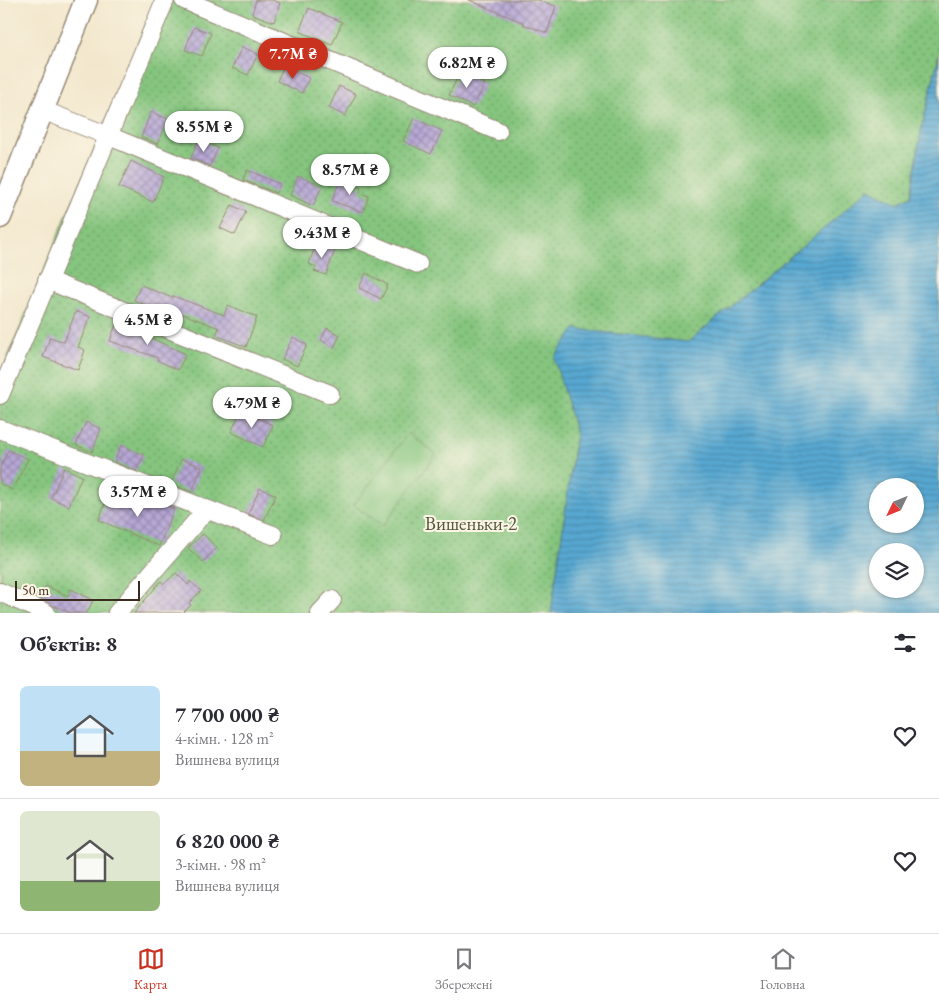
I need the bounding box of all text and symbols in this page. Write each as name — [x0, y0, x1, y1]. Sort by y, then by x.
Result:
pin: 7.7M ₴ — [252, 38, 334, 80]
text: 7.7M ₴ — [269, 43, 317, 64]
pin: 6.82M ₴ — [421, 46, 513, 89]
text: 6.82M ₴ — [439, 52, 495, 73]
pin: 8.55M ₴ — [158, 110, 250, 153]
text: 8.55M ₴ — [176, 116, 232, 137]
pin: 8.57M ₴ — [304, 154, 396, 196]
text: 8.57M ₴ — [322, 159, 378, 180]
pin: 9.43M ₴ — [276, 216, 368, 259]
text: 9.43M ₴ — [294, 222, 350, 243]
pin: 4.5M ₴ — [107, 304, 189, 346]
text: 4.5M ₴ — [124, 309, 172, 330]
pin: 4.79M ₴ — [206, 386, 298, 429]
text: 4.79M ₴ — [224, 392, 280, 413]
pin: 3.57M ₴ — [92, 476, 184, 518]
north arrow — [869, 478, 924, 532]
map controls — [869, 478, 924, 598]
text: 3.57M ₴ — [110, 481, 166, 502]
park label: Вишеньки-2 — [425, 511, 517, 536]
button: layers — [869, 543, 924, 598]
scale bar — [15, 578, 140, 601]
text: 50 m — [22, 581, 49, 599]
icon: filters — [891, 629, 919, 657]
text: Об’єктів: 8 — [20, 630, 117, 657]
text: 7 700 000 ₴ — [175, 701, 279, 728]
icon: home — [60, 706, 120, 766]
icon: heart — [891, 722, 919, 750]
text: 4-кімн. · 128 m² — [175, 728, 274, 749]
text: Вишнева вулиця — [175, 749, 280, 770]
text: 6 820 000 ₴ — [175, 827, 279, 854]
icon: home — [60, 831, 120, 891]
icon: heart — [891, 847, 919, 875]
text: 3-кімн. · 98 m² — [175, 854, 266, 875]
text: Вишнева вулиця — [175, 875, 280, 896]
tab: Карта — [134, 945, 167, 993]
tab: Збережені — [435, 945, 492, 993]
tab: Головна — [760, 945, 805, 993]

